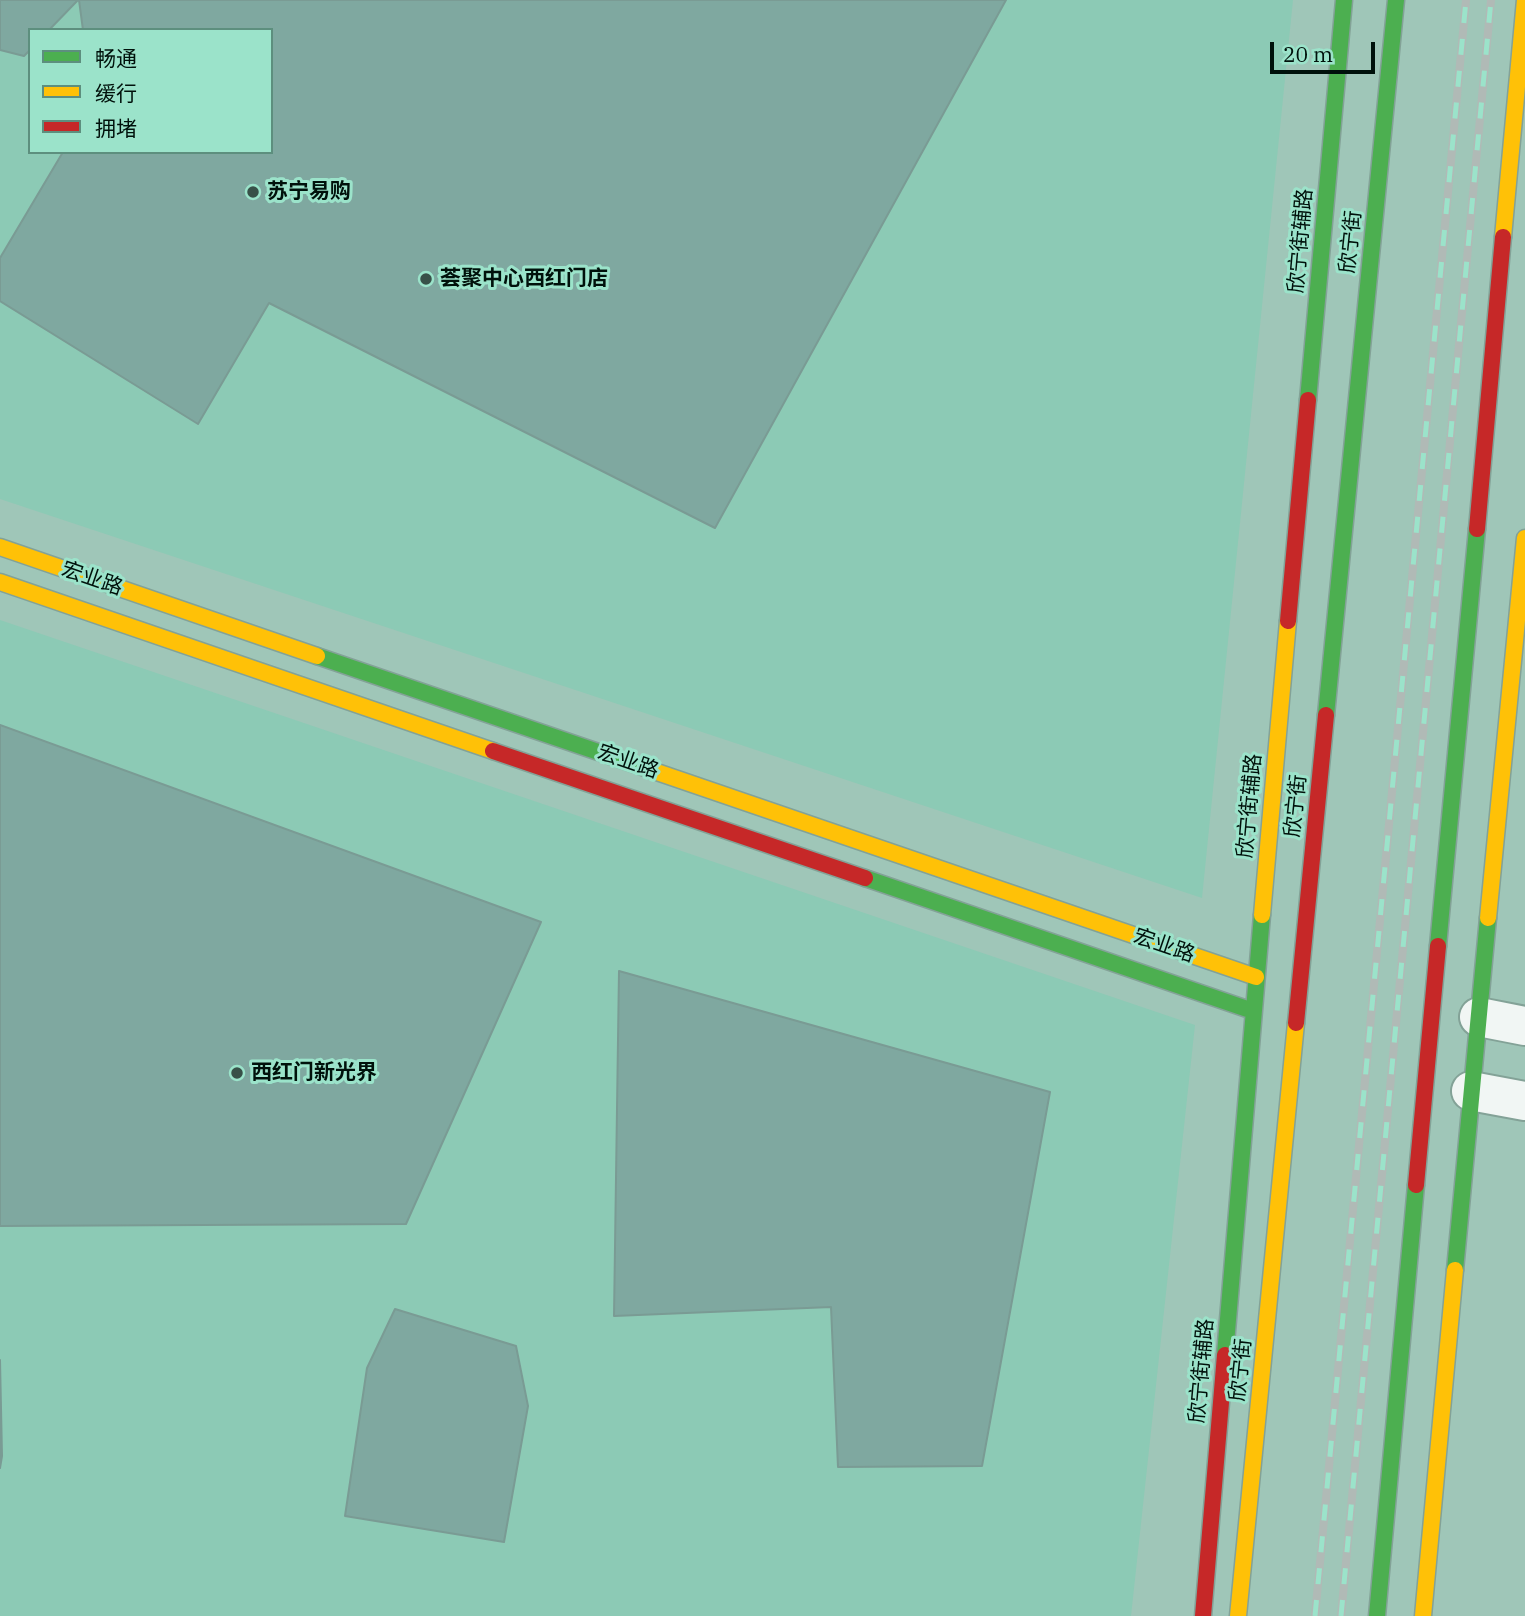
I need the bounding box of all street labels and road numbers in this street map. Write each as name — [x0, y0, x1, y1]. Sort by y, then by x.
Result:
street label: 欣宁街辅路 — [1284, 188, 1318, 294]
street label: 欣宁街 — [1335, 209, 1367, 275]
street label: 宏业路 — [58, 557, 126, 601]
street label: 宏业路 — [594, 740, 662, 784]
street label: 欣宁街辅路 — [1233, 753, 1267, 859]
street label: 欣宁街 — [1280, 773, 1312, 839]
street label: 宏业路 — [1130, 924, 1198, 968]
street label: 欣宁街辅路 — [1185, 1318, 1219, 1424]
street label: 欣宁街 — [1225, 1337, 1257, 1403]

